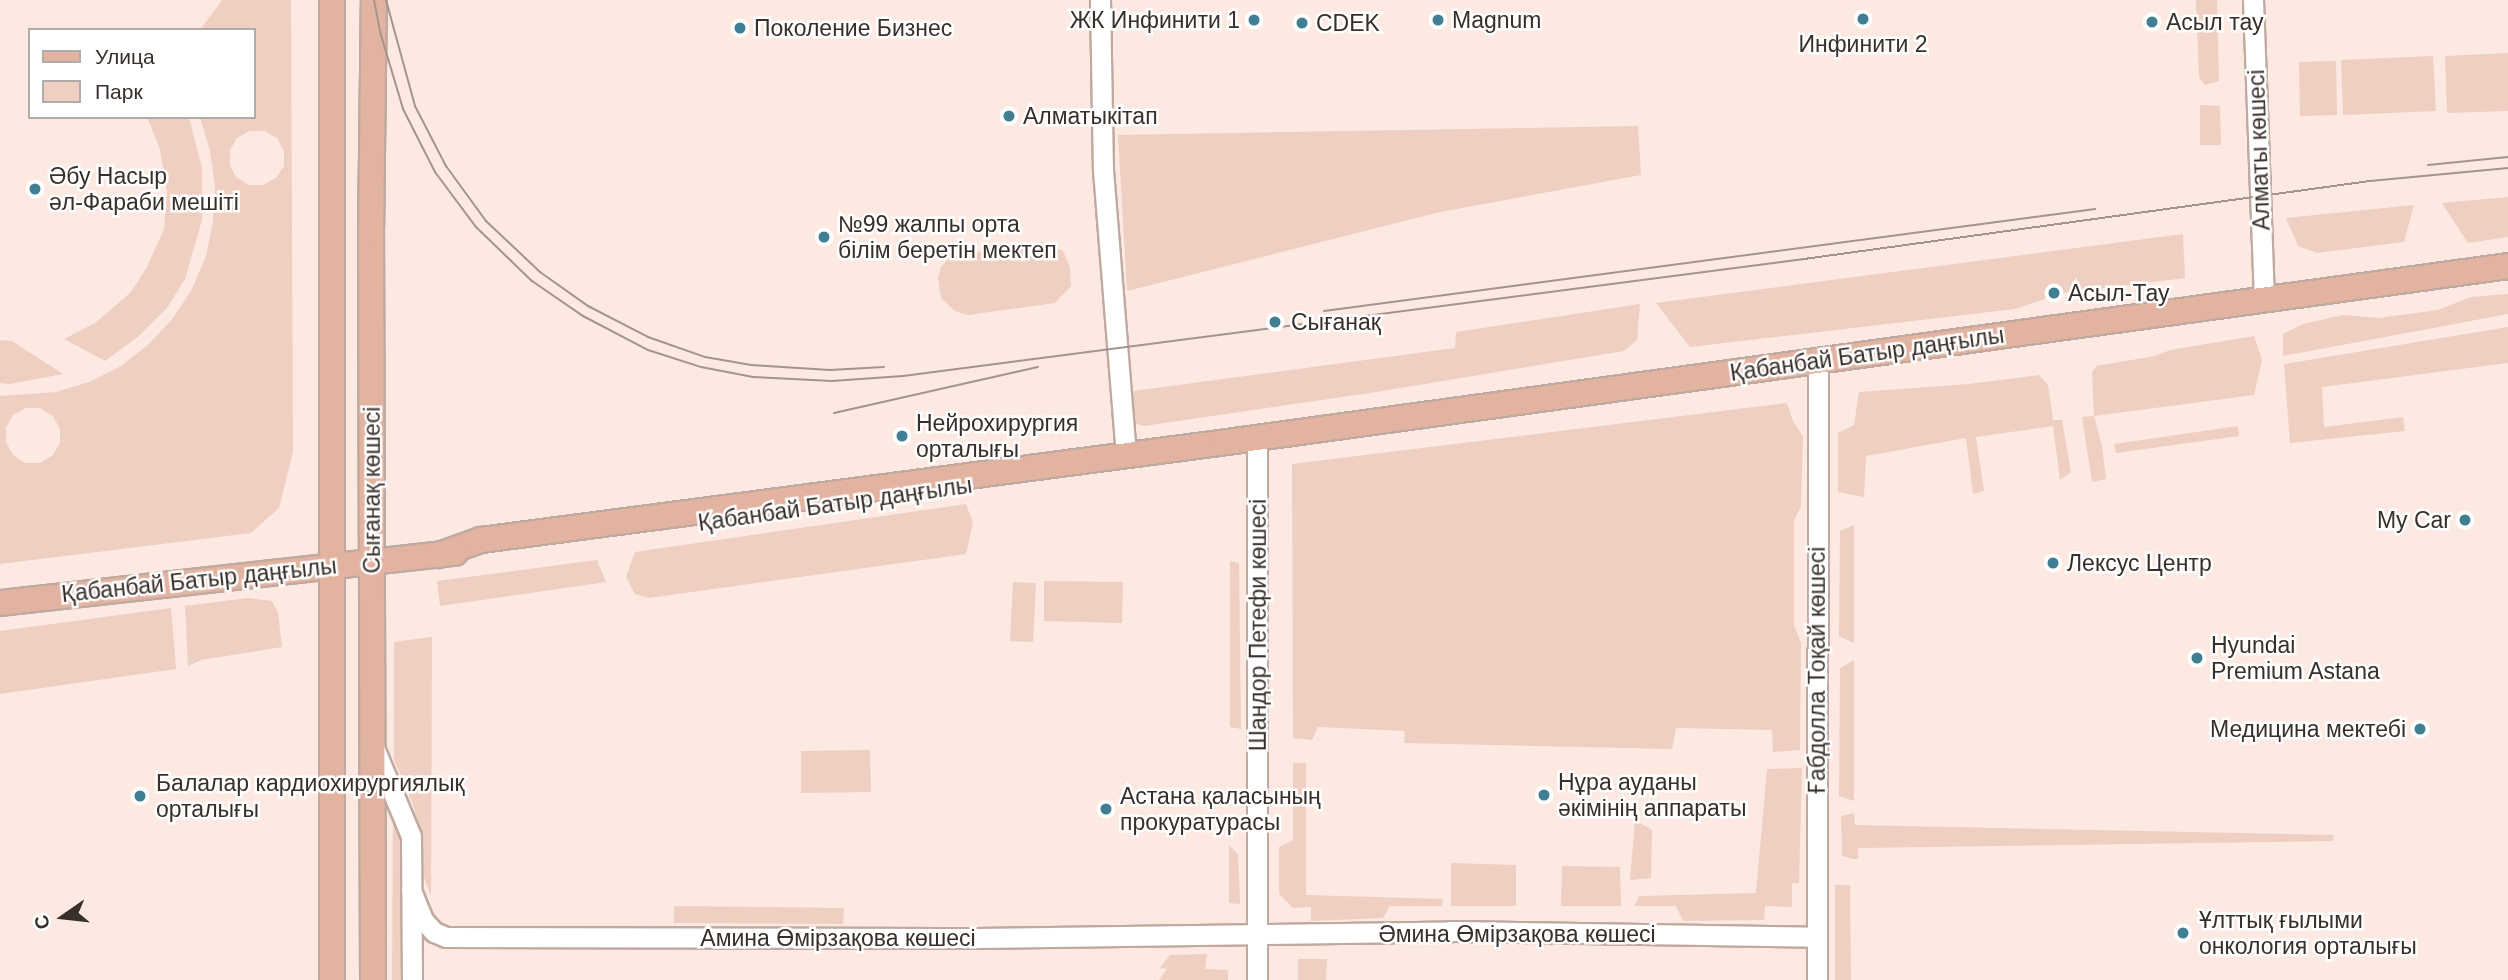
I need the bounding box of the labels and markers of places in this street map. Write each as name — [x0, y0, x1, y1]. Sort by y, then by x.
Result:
place label: ЖК Инфинити 1 — [1070, 6, 1240, 34]
place label: Magnum — [1452, 6, 1541, 34]
place label: Асыл тау — [2166, 8, 2263, 36]
place label: CDEK — [1316, 9, 1380, 37]
marker: Инфинити 2 — [1855, 11, 1871, 27]
marker: ЖК Инфинити 1 — [1246, 12, 1262, 28]
marker: Magnum — [1430, 12, 1446, 28]
place label: Поколение Бизнес — [754, 14, 952, 42]
marker: Асыл тау — [2144, 14, 2160, 30]
marker: CDEK — [1294, 15, 1310, 31]
marker: Поколение Бизнес — [732, 20, 748, 36]
place label: Инфинити 2 — [1798, 30, 1928, 58]
place label: Алматыкітап — [1023, 102, 1158, 130]
marker: Алматыкітап — [1001, 108, 1017, 124]
place label: Әбу Насыр әл-Фараби мешіті — [49, 162, 239, 216]
marker: Әбу Насыр әл-Фараби мешіті — [27, 181, 43, 197]
place label: №99 жалпы орта білім беретін мектеп — [838, 210, 1057, 264]
marker: №99 жалпы орта білім беретін мектеп — [816, 229, 832, 245]
place label: Асыл-Тау — [2068, 279, 2170, 307]
marker: Асыл-Тау — [2046, 285, 2062, 301]
place label: Сығанақ — [1291, 308, 1381, 336]
marker: Сығанақ — [1265, 312, 1285, 332]
place label: Нейрохирургия орталығы — [916, 409, 1078, 463]
marker: Нейрохирургия орталығы — [894, 428, 910, 444]
place label: My Car — [2377, 506, 2451, 534]
marker: My Car — [2457, 512, 2473, 528]
place label: Лексус Центр — [2067, 549, 2212, 577]
marker: Лексус Центр — [2045, 555, 2061, 571]
place label: Hyundai Premium Astana — [2211, 631, 2381, 685]
marker: Hyundai Premium Astana — [2189, 650, 2205, 666]
place label: Медицина мектебі — [2210, 715, 2406, 743]
marker: Медицина мектебі — [2412, 721, 2428, 737]
place label: Нұра ауданы әкімінің аппараты — [1558, 768, 1746, 822]
place label: Балалар кардиохирургиялық орталығы — [156, 769, 465, 823]
place label: Астана қаласының прокуратурасы — [1120, 782, 1321, 836]
marker: Балалар кардиохирургиялық орталығы — [130, 786, 150, 806]
marker: Нұра ауданы әкімінің аппараты — [1536, 787, 1552, 803]
marker: Астана қаласының прокуратурасы — [1098, 801, 1114, 817]
place label: Ұлттық ғылыми онкология орталығы — [2199, 906, 2417, 960]
marker: Ұлттық ғылыми онкология орталығы — [2173, 923, 2193, 943]

